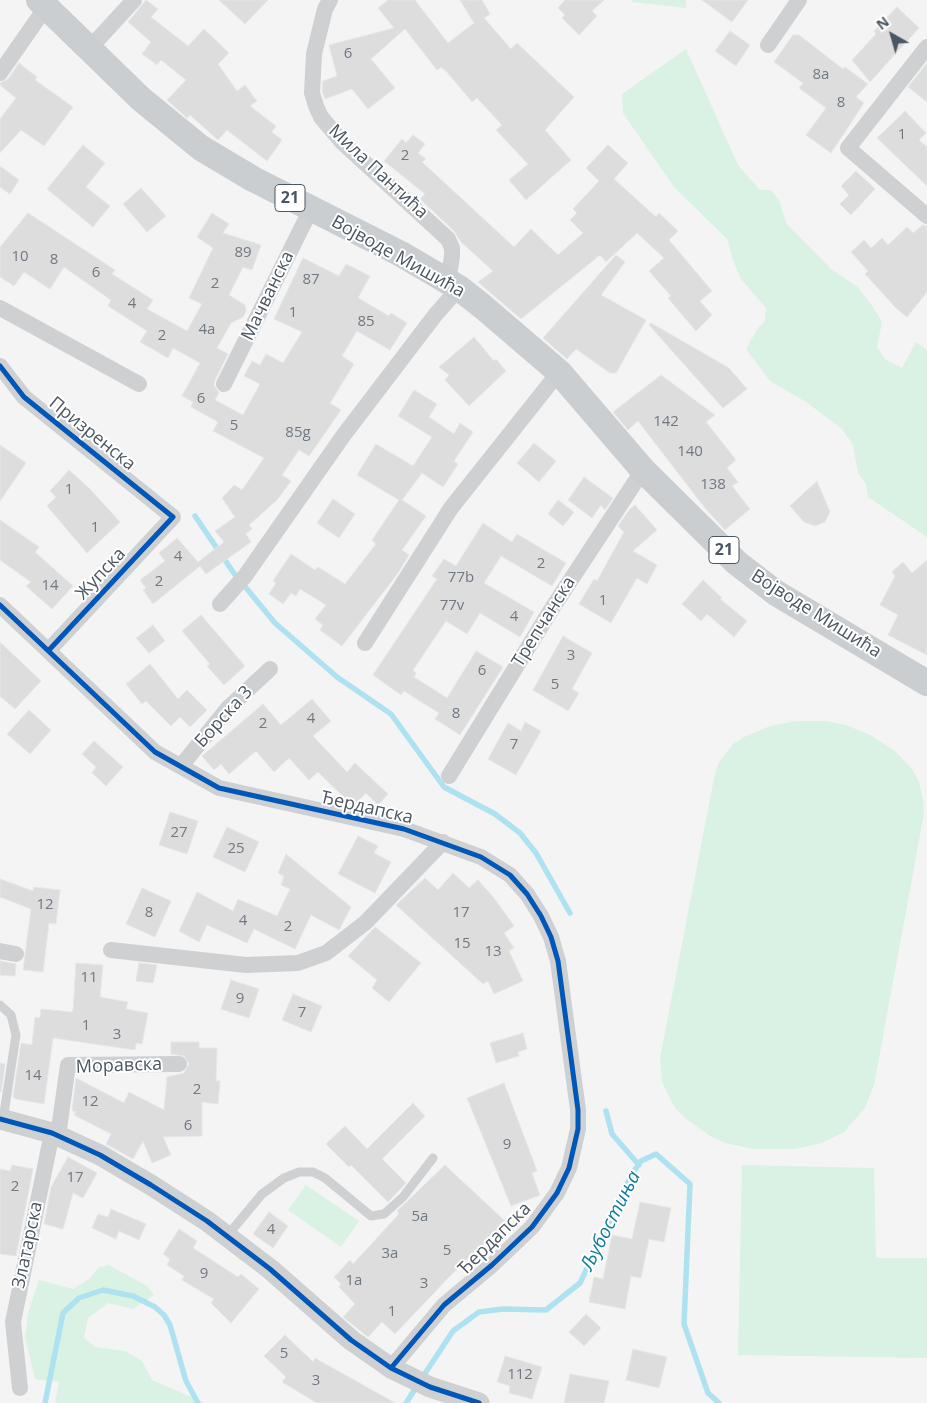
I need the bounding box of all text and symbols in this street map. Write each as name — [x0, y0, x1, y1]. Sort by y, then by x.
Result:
north arrow — [867, 10, 917, 60]
text: N — [872, 12, 893, 34]
house number: 6 — [344, 45, 352, 63]
house number: 8a — [813, 66, 829, 84]
house number: 8 — [837, 94, 845, 112]
street label: Мила Пантића — [324, 120, 432, 224]
house number: 1 — [898, 126, 906, 144]
house number: 2 — [401, 147, 409, 165]
road number: 21 — [275, 184, 305, 212]
street label: Војводе Мишића — [327, 211, 469, 303]
house number: 89 — [234, 244, 252, 262]
house number: 10 — [11, 248, 29, 266]
street label: Мачванска — [237, 248, 299, 344]
house number: 8 — [50, 251, 58, 269]
house number: 6 — [92, 264, 100, 282]
house number: 87 — [302, 271, 320, 289]
house number: 2 — [211, 275, 219, 293]
house number: 4 — [128, 295, 136, 313]
house number: 1 — [289, 304, 297, 322]
house number: 85 — [357, 313, 375, 331]
house number: 4a — [199, 321, 215, 339]
house number: 2 — [158, 327, 166, 345]
house number: 6 — [197, 390, 205, 408]
street label: Призренска — [45, 393, 139, 475]
house number: 142 — [653, 413, 679, 431]
house number: 5 — [230, 417, 238, 435]
house number: 85g — [285, 424, 311, 442]
house number: 140 — [677, 443, 703, 461]
house number: 138 — [700, 476, 726, 494]
house number: 1 — [65, 481, 73, 499]
house number: 1 — [91, 519, 99, 537]
road number: 21 — [709, 536, 739, 564]
street label: Жупска — [72, 544, 130, 604]
house number: 4 — [174, 548, 182, 566]
house number: 2 — [537, 555, 545, 573]
street label: Војводе Мишића — [747, 565, 885, 663]
house number: 77b — [448, 569, 474, 587]
house number: 2 — [155, 573, 163, 591]
street label: Трепчанска — [508, 573, 580, 671]
house number: 14 — [41, 577, 59, 595]
house number: 1 — [599, 592, 607, 610]
house number: 77v — [440, 597, 464, 615]
house number: 4 — [510, 608, 518, 626]
house number: 3 — [567, 647, 575, 665]
house number: 6 — [478, 662, 486, 680]
house number: 5 — [551, 676, 559, 694]
street label: Борска 3 — [191, 682, 257, 752]
house number: 8 — [452, 705, 460, 723]
house number: 4 — [307, 710, 315, 728]
house number: 2 — [259, 715, 267, 733]
house number: 7 — [510, 736, 518, 754]
street label: Ђердапска — [319, 787, 415, 829]
house number: 27 — [170, 824, 188, 842]
house number: 25 — [227, 840, 245, 858]
house number: 12 — [36, 896, 54, 914]
house number: 8 — [145, 904, 153, 922]
house number: 17 — [452, 904, 470, 922]
house number: 4 — [239, 912, 247, 930]
house number: 2 — [284, 918, 292, 936]
house number: 15 — [453, 935, 471, 953]
house number: 13 — [484, 943, 502, 961]
house number: 11 — [80, 969, 98, 987]
house number: 9 — [236, 990, 244, 1008]
house number: 7 — [298, 1004, 306, 1022]
house number: 1 — [82, 1017, 90, 1035]
house number: 3 — [113, 1026, 121, 1044]
street label: Моравска — [76, 1054, 162, 1078]
house number: 14 — [24, 1067, 42, 1085]
house number: 2 — [193, 1081, 201, 1099]
house number: 12 — [81, 1093, 99, 1111]
house number: 6 — [184, 1117, 192, 1135]
house number: 9 — [503, 1136, 511, 1154]
water label: Љубостиња — [576, 1167, 646, 1275]
house number: 17 — [66, 1169, 84, 1187]
house number: 2 — [11, 1178, 19, 1196]
street label: Ђердапска — [454, 1198, 536, 1280]
street label: Златарска — [8, 1200, 48, 1290]
house number: 5a — [412, 1208, 428, 1226]
house number: 4 — [267, 1221, 275, 1239]
house number: 5 — [443, 1242, 451, 1260]
house number: 3a — [382, 1245, 398, 1263]
house number: 9 — [200, 1265, 208, 1283]
house number: 1a — [346, 1272, 362, 1290]
house number: 3 — [420, 1275, 428, 1293]
house number: 1 — [388, 1303, 396, 1321]
house number: 5 — [280, 1345, 288, 1363]
house number: 112 — [507, 1366, 533, 1384]
house number: 3 — [312, 1372, 320, 1390]

